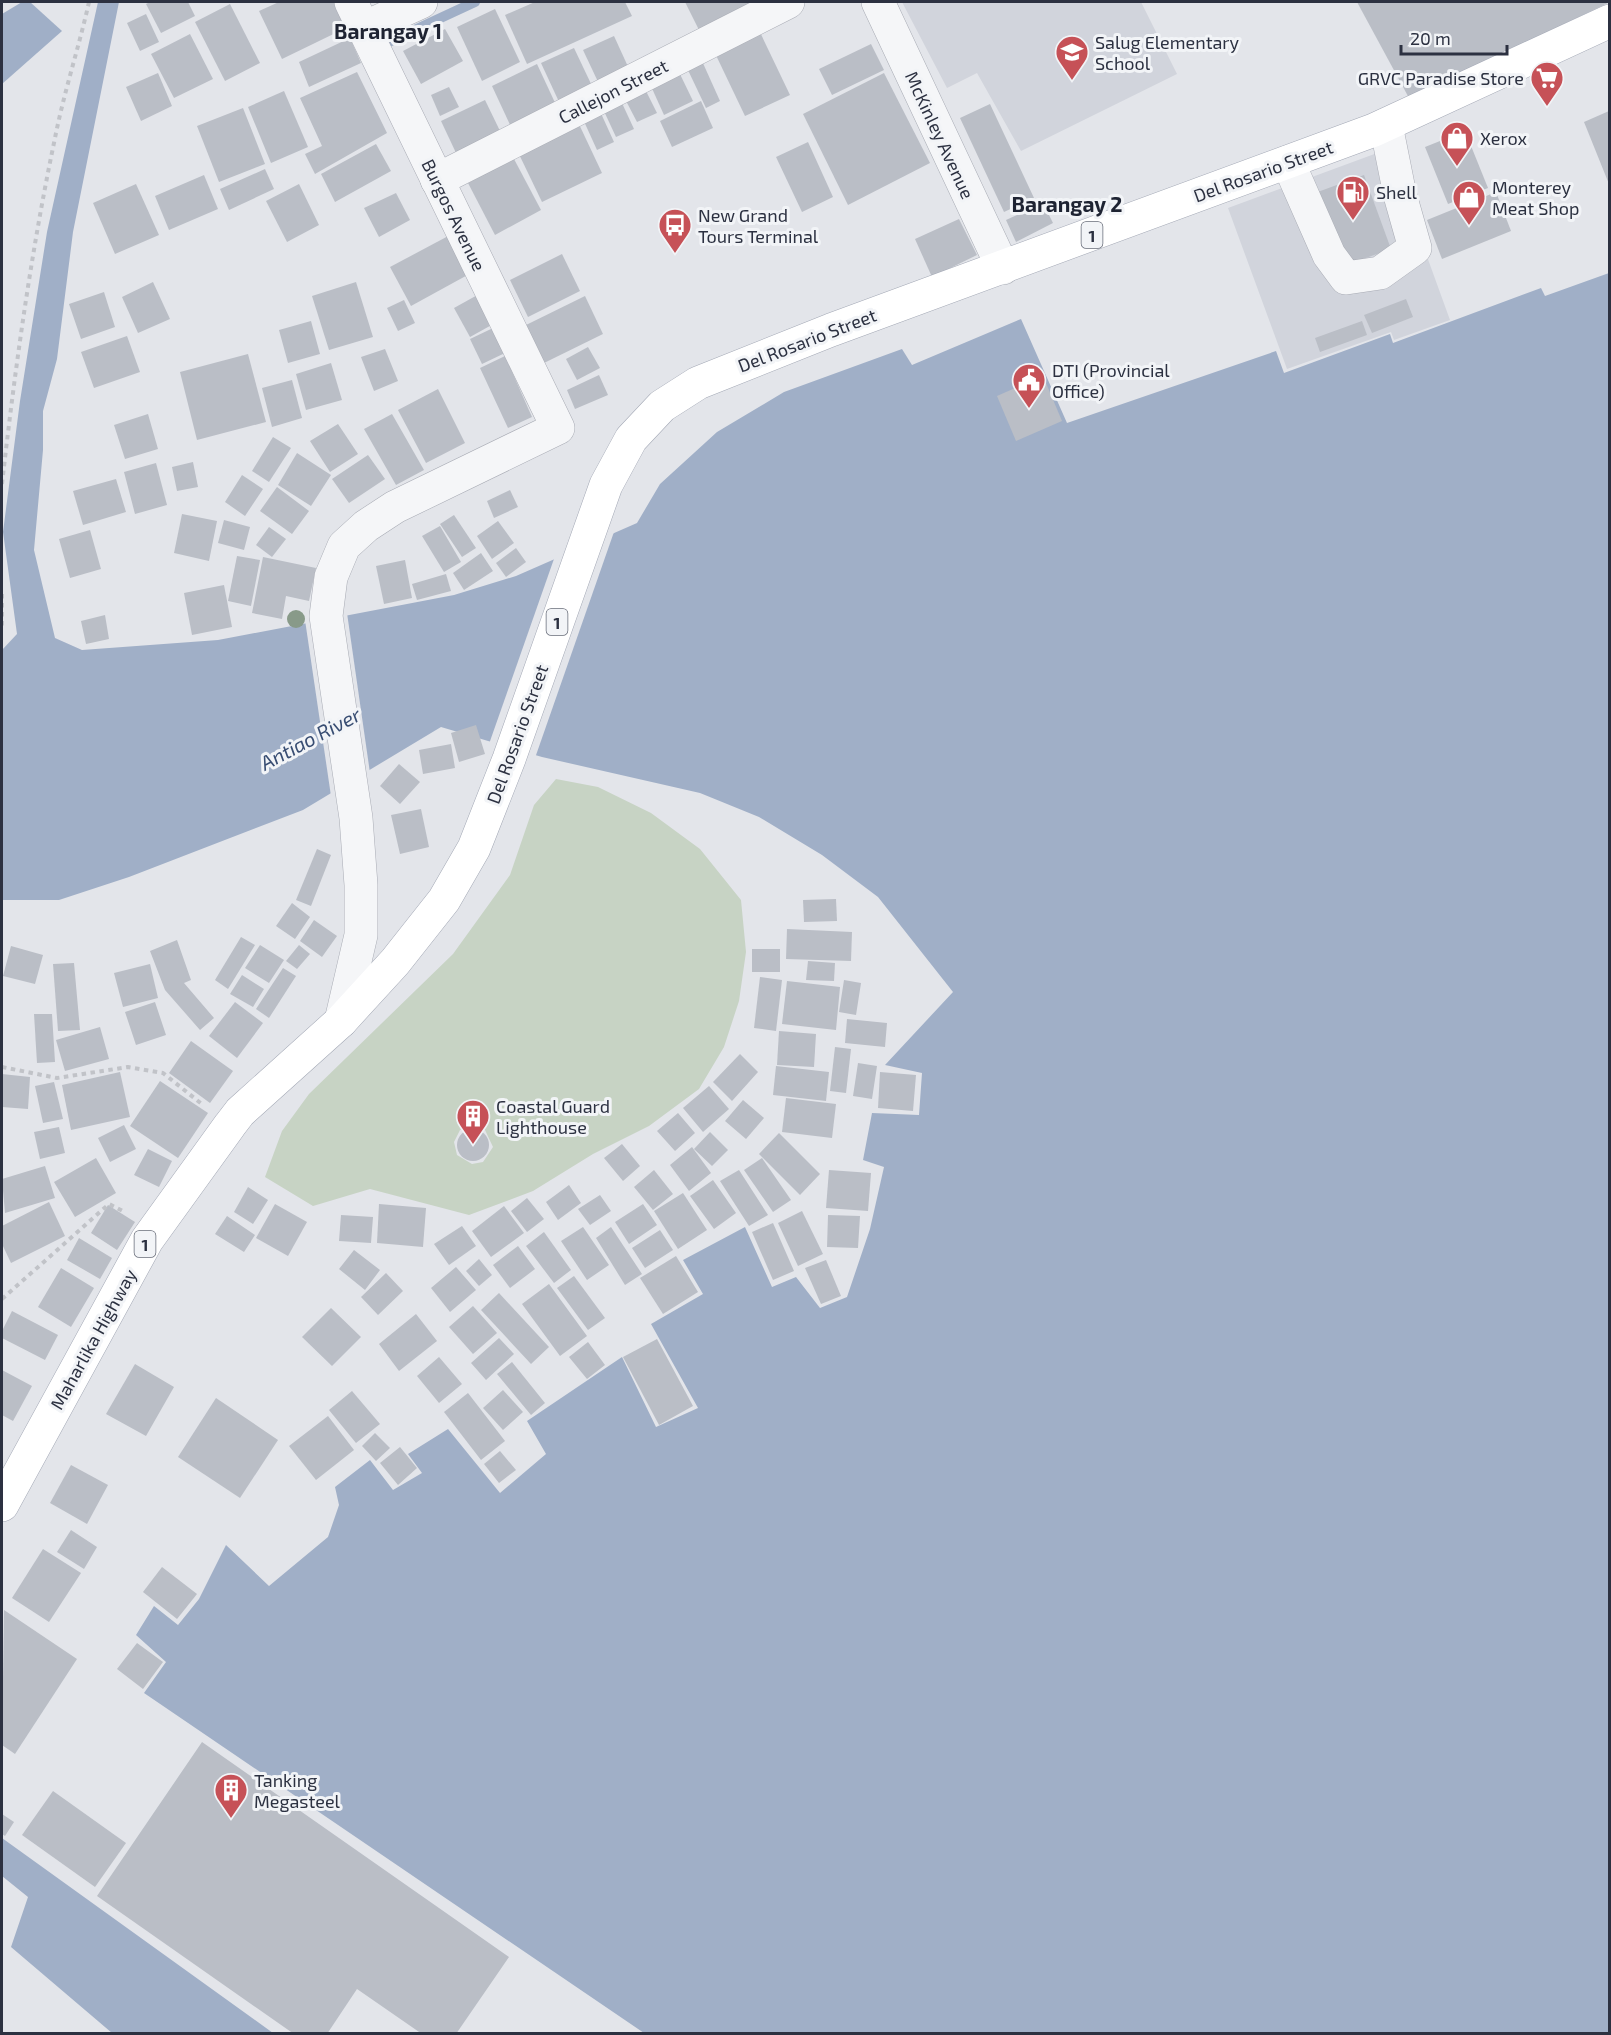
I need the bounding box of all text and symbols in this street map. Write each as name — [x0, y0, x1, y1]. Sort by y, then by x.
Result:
district label: Barangay 1 — [334, 18, 442, 44]
scale bar — [1401, 18, 1508, 56]
text: 20 m — [1410, 27, 1451, 49]
place label: Salug Elementary School — [1095, 31, 1240, 74]
school or university icon: Salug Elementary School — [1054, 34, 1090, 81]
street label: Callejon Street — [555, 54, 671, 128]
supermarket icon: GRVC Paradise Store — [1529, 60, 1565, 107]
place label: GRVC Paradise Store — [1358, 67, 1524, 89]
street label: McKinley Avenue — [901, 68, 979, 202]
shop icon: Xerox — [1439, 120, 1475, 167]
place label: Xerox — [1480, 127, 1527, 149]
street label: Del Rosario Street — [1190, 136, 1336, 206]
street label: Burgos Avenue — [417, 155, 491, 275]
fuel station icon: Shell — [1335, 174, 1371, 221]
place label: Monterey Meat Shop — [1492, 176, 1579, 219]
shop icon: Monterey Meat Shop — [1451, 179, 1487, 226]
place label: Shell — [1376, 181, 1418, 203]
district label: Barangay 2 — [1011, 191, 1123, 217]
place label: New Grand Tours Terminal — [698, 204, 819, 247]
bus stop icon: New Grand Tours Terminal — [657, 207, 693, 254]
road number: 1 — [1082, 222, 1102, 248]
street label: Del Rosario Street — [735, 303, 880, 377]
place label: DTI (Provincial Office) — [1052, 359, 1170, 402]
public building icon: DTI (Provincial Office) — [1011, 362, 1047, 409]
road number: 1 — [546, 609, 568, 635]
street label: Del Rosario Street — [482, 661, 552, 807]
water label: Antiao River — [255, 701, 365, 775]
place label: Coastal Guard Lighthouse — [496, 1095, 610, 1138]
building icon: Coastal Guard Lighthouse — [455, 1098, 491, 1145]
road number: 1 — [134, 1231, 156, 1257]
street label: Maharlika Highway — [45, 1264, 141, 1413]
place label: Tanking Megasteel — [254, 1769, 341, 1812]
building icon: Tanking Megasteel — [213, 1772, 249, 1819]

